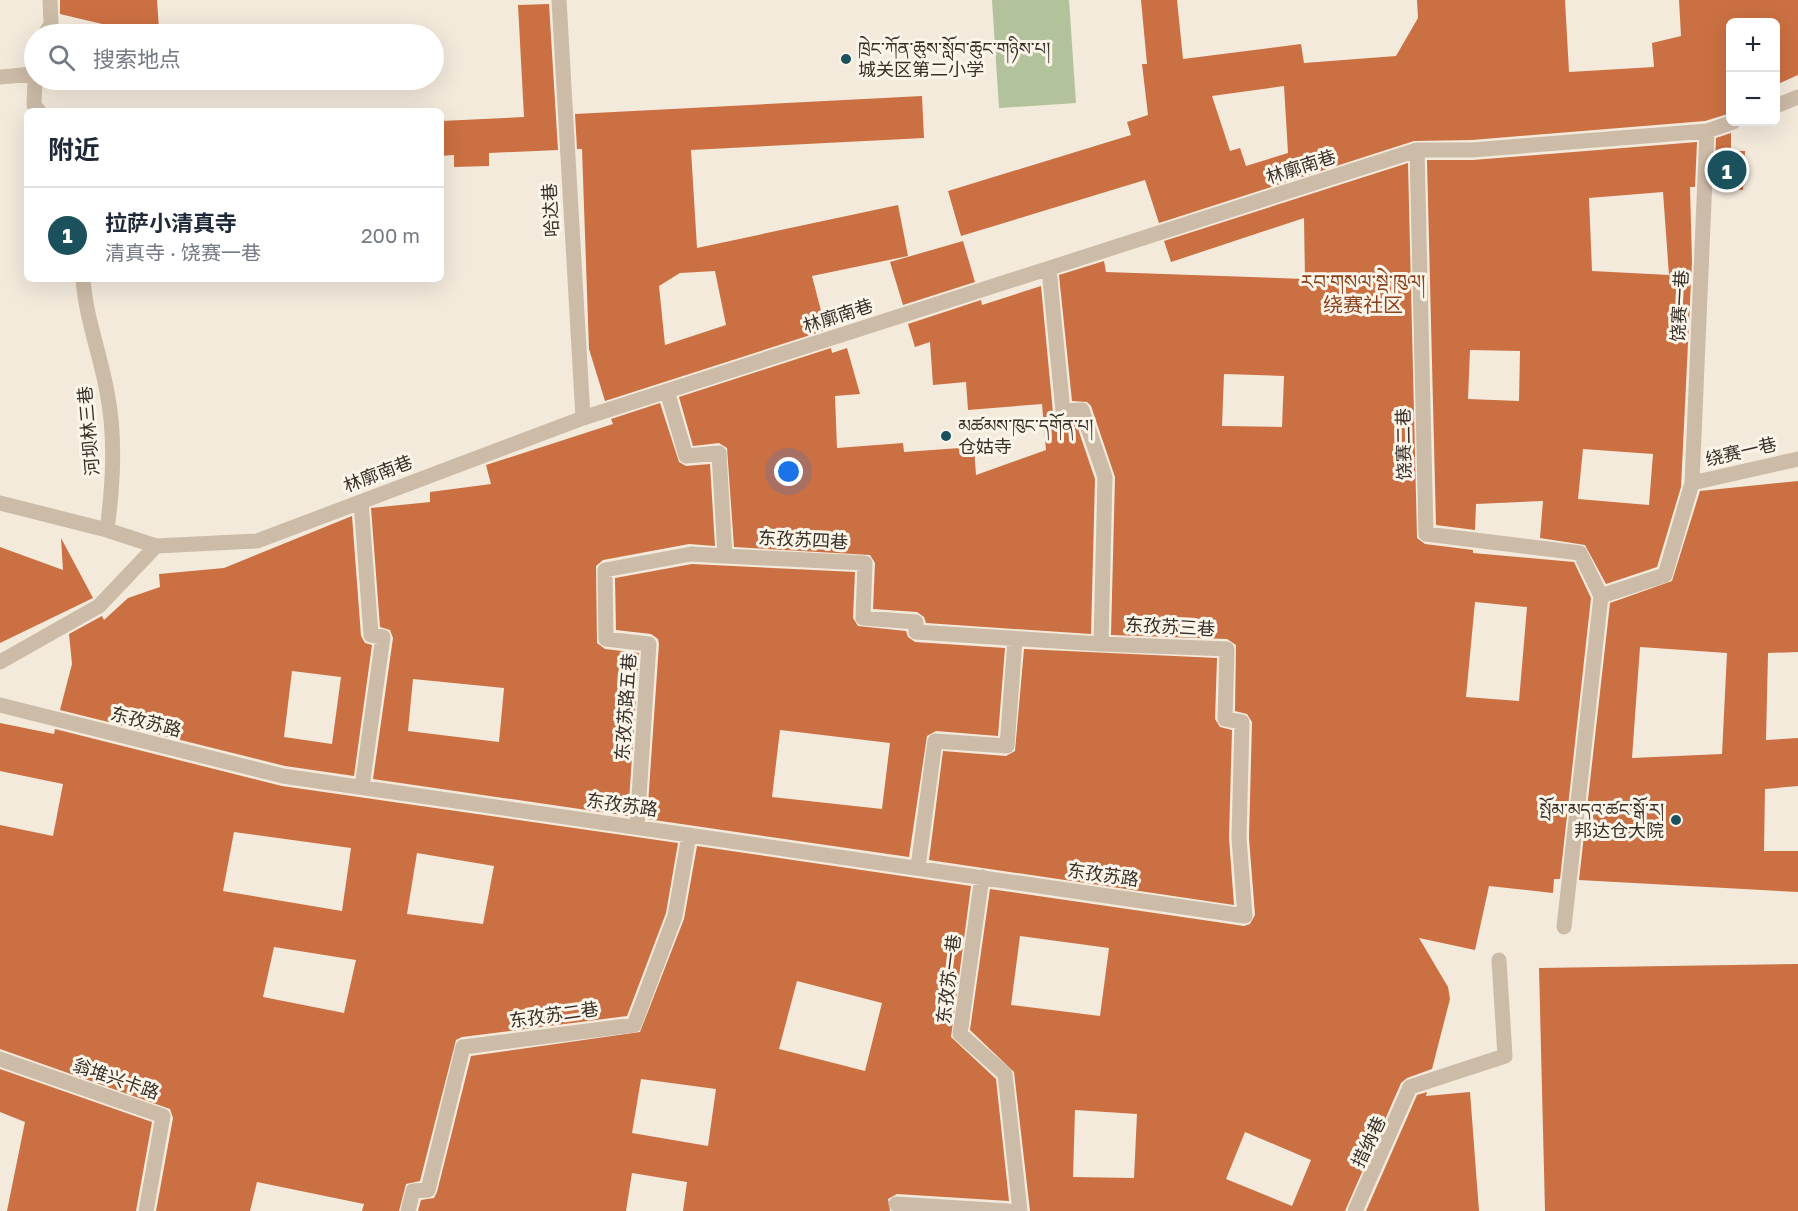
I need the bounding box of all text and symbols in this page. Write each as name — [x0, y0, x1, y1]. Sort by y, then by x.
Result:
map controls — [1726, 18, 1780, 126]
button: + — [1726, 18, 1780, 72]
search box — [24, 24, 444, 90]
place label: ཁྲེང་ཀོན་ཆུས་སློབ་ཆུང་གཉིས་པ། 城关区第二小学 — [858, 35, 1050, 80]
icon: search — [45, 41, 78, 74]
text: 搜索地点 — [93, 45, 181, 72]
marker: ཁྲེང་ཀོན་ཆུས་སློབ་ཆུང་གཉིས་པ། 城关区第二小学 — [839, 52, 853, 66]
button: − — [1726, 72, 1780, 126]
text: 附近 — [48, 134, 100, 165]
street label: 林廓南巷 — [1263, 144, 1338, 188]
pin: 1 — [1708, 148, 1746, 192]
street label: 哈达巷 — [538, 183, 562, 238]
text: 拉萨小清真寺 — [105, 209, 237, 236]
text: 1 — [62, 223, 73, 247]
text: 200 m — [361, 223, 420, 247]
text: 清真寺 · 饶赛一巷 — [105, 240, 261, 264]
district label: རབ་གསལ་སྡེ་ཁུལ། 绕赛社区 — [1300, 267, 1426, 316]
street label: 饶赛一巷 — [1666, 269, 1692, 342]
street label: 林廓南巷 — [800, 293, 875, 337]
street label: 河坝林三巷 — [73, 385, 103, 477]
street label: 饶赛二巷 — [1391, 408, 1415, 480]
place label: མཚམས་ཁུང་དགོན་པ། 仓姑寺 — [958, 412, 1093, 457]
marker: མཚམས་ཁུང་དགོན་པ། 仓姑寺 — [939, 429, 953, 443]
street label: 绕赛一巷 — [1703, 432, 1778, 470]
street label: 林廓南巷 — [340, 450, 415, 496]
your location — [774, 457, 803, 486]
street label: 东孜苏四巷 — [758, 526, 849, 552]
street label: 东孜苏三巷 — [1125, 613, 1216, 639]
street label: 东孜苏路五巷 — [610, 652, 640, 762]
street label: 东孜苏路 — [109, 702, 184, 740]
street label: 东孜苏路 — [585, 788, 659, 820]
place label: སྤོམ་མདའ་ཚང་སྒོ་ར། 邦达仓大院 — [1539, 796, 1664, 841]
marker: སྤོམ་མདའ་ཚང་སྒོ་ར། 邦达仓大院 — [1669, 813, 1683, 827]
street label: 东孜苏路 — [1066, 858, 1140, 890]
street label: 东孜苏一巷 — [932, 933, 964, 1025]
street label: 东孜苏二巷 — [508, 997, 600, 1031]
street label: 翁堆兴卡路 — [70, 1053, 162, 1103]
street label: 措纳巷 — [1346, 1112, 1390, 1171]

